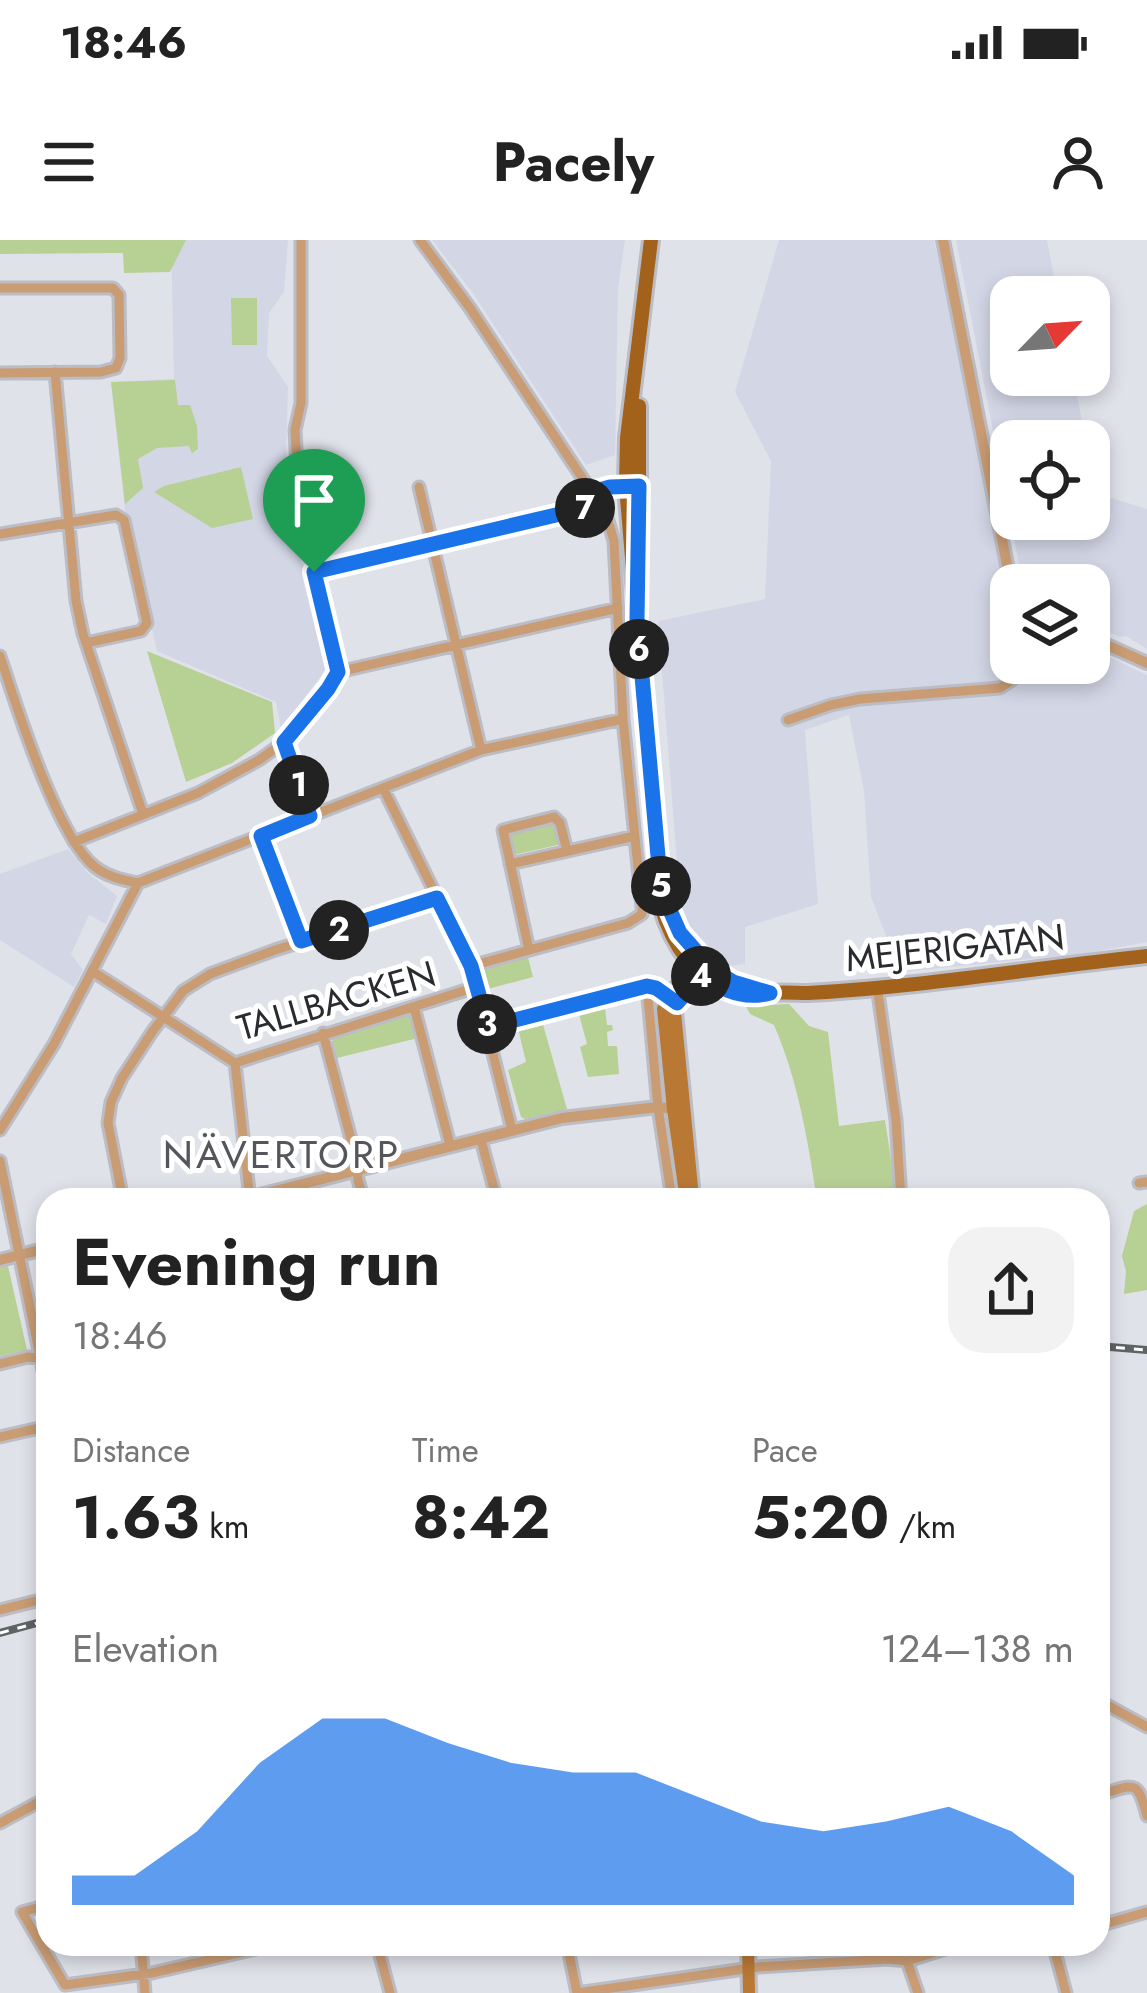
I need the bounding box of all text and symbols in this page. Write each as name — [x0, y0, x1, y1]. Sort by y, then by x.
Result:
text: 18:46 — [60, 10, 187, 75]
text: Pacely — [493, 123, 654, 201]
icon: menu — [36, 129, 102, 195]
icon: person — [1045, 129, 1111, 195]
north arrow — [990, 276, 1110, 396]
map controls — [990, 276, 1110, 684]
button: locate — [990, 420, 1110, 540]
pin — [263, 449, 365, 572]
icon: arrive — [281, 467, 347, 533]
pin: 7 — [555, 478, 615, 538]
text: 7 — [575, 484, 595, 531]
button: layers — [990, 564, 1110, 684]
pin: 6 — [609, 619, 669, 679]
text: 6 — [628, 625, 650, 672]
pin: 1 — [269, 755, 329, 815]
text: 1 — [291, 761, 307, 808]
pin: 5 — [631, 856, 691, 916]
text: 5 — [650, 862, 672, 909]
pin: 2 — [309, 900, 369, 960]
text: 2 — [328, 906, 350, 953]
street label: MEJERIGATAN — [843, 910, 1067, 984]
pin: 4 — [671, 946, 731, 1006]
street label: TALLBACKEN — [231, 947, 441, 1053]
text: 4 — [689, 952, 713, 999]
pin: 3 — [457, 994, 517, 1054]
text: 3 — [477, 1000, 497, 1047]
district label: NÄVERTORP — [163, 1126, 401, 1183]
text: Evening run — [72, 1214, 441, 1310]
button: share — [948, 1227, 1074, 1353]
text: 18:46 — [72, 1307, 168, 1364]
text: Distance — [72, 1427, 190, 1474]
text: Time — [412, 1427, 479, 1474]
text: Pace — [752, 1427, 818, 1474]
text: 1.63 — [72, 1474, 199, 1561]
text: 8:42 — [412, 1474, 550, 1561]
text: 5:20 — [752, 1474, 889, 1561]
text: km — [199, 1503, 249, 1550]
text: /km — [889, 1503, 956, 1550]
text: Elevation — [72, 1620, 219, 1677]
text: 124–138 m — [880, 1620, 1074, 1677]

